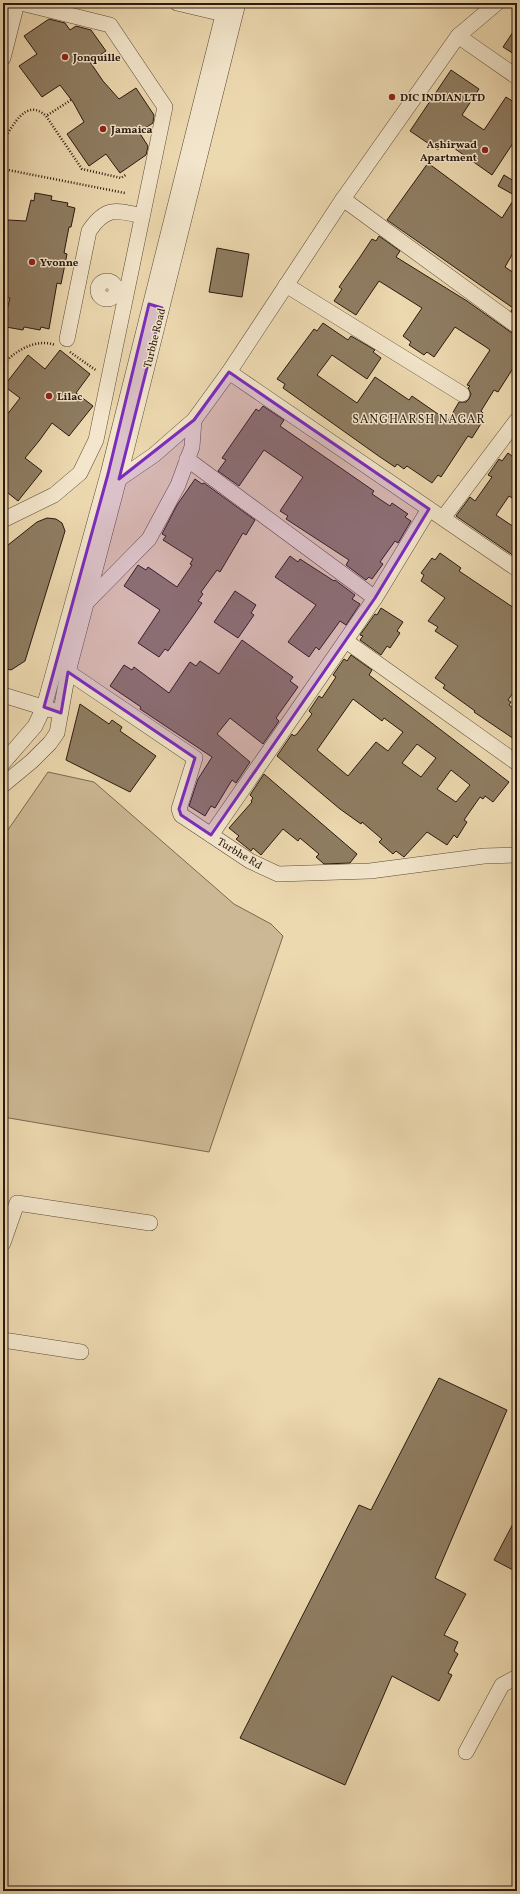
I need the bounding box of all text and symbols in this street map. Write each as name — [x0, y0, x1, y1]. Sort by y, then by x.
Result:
place label: Jonquille — [72, 51, 121, 66]
marker: Jonquille — [60, 52, 70, 62]
place label: DIC INDIAN LTD — [400, 91, 485, 106]
marker: DIC INDIAN LTD — [387, 92, 397, 102]
place label: Jamaica — [110, 123, 152, 138]
marker: Jamaica — [98, 124, 108, 134]
place label: Ashirwad Apartment — [420, 138, 477, 166]
marker: Ashirwad Apartment — [480, 145, 490, 155]
place label: Yvonne — [40, 256, 79, 271]
marker: Yvonne — [27, 257, 37, 267]
street label: Turbhe Road — [141, 307, 170, 370]
place label: Lilac — [57, 390, 82, 405]
marker: Lilac — [44, 391, 54, 401]
district label: SANGHARSH NAGAR — [352, 412, 486, 428]
street label: Turbhe Rd — [214, 835, 265, 874]

